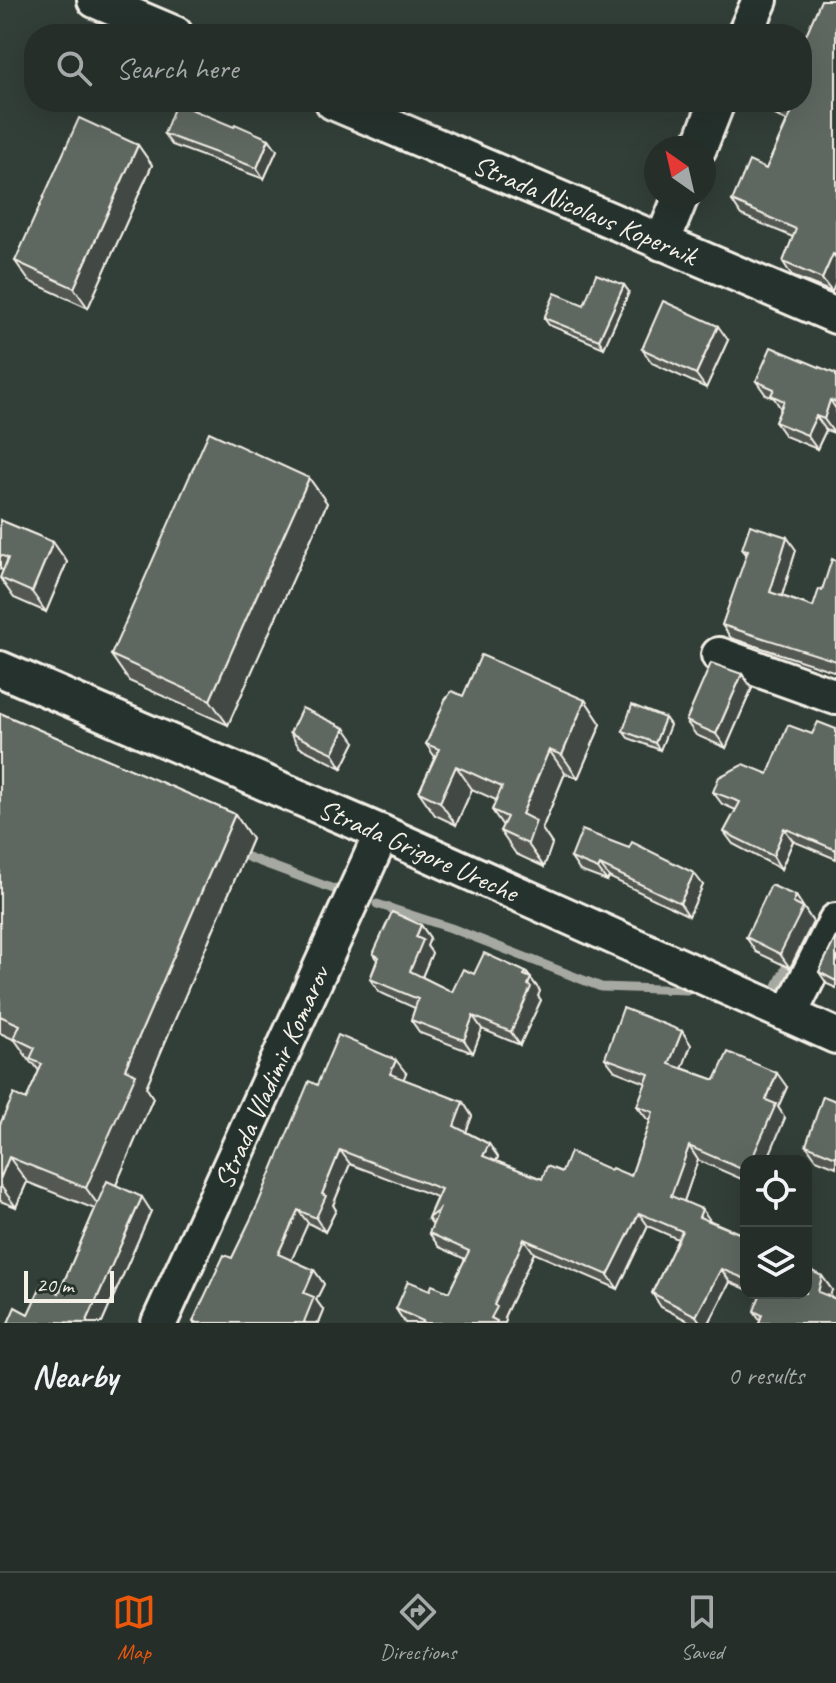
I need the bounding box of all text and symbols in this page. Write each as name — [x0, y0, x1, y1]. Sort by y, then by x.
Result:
search box — [24, 24, 812, 112]
icon: search — [52, 46, 96, 90]
text: Search here — [116, 49, 238, 87]
north arrow — [644, 136, 716, 208]
street label: Strada Nicolaus Kopernik — [468, 146, 705, 273]
street label: Strada Grigore Ureche — [314, 791, 525, 910]
street label: Strada Vladimir Komarov — [205, 958, 338, 1194]
map controls — [740, 1155, 812, 1299]
button: locate — [740, 1155, 812, 1227]
button: layers — [740, 1227, 812, 1299]
scale bar — [24, 1267, 114, 1303]
text: 20 m — [36, 1271, 73, 1299]
text: Nearby — [32, 1354, 118, 1397]
text: 0 results — [728, 1359, 804, 1392]
tab: Map — [112, 1590, 156, 1666]
tab: Directions — [380, 1590, 456, 1666]
tab: Saved — [680, 1590, 724, 1666]

